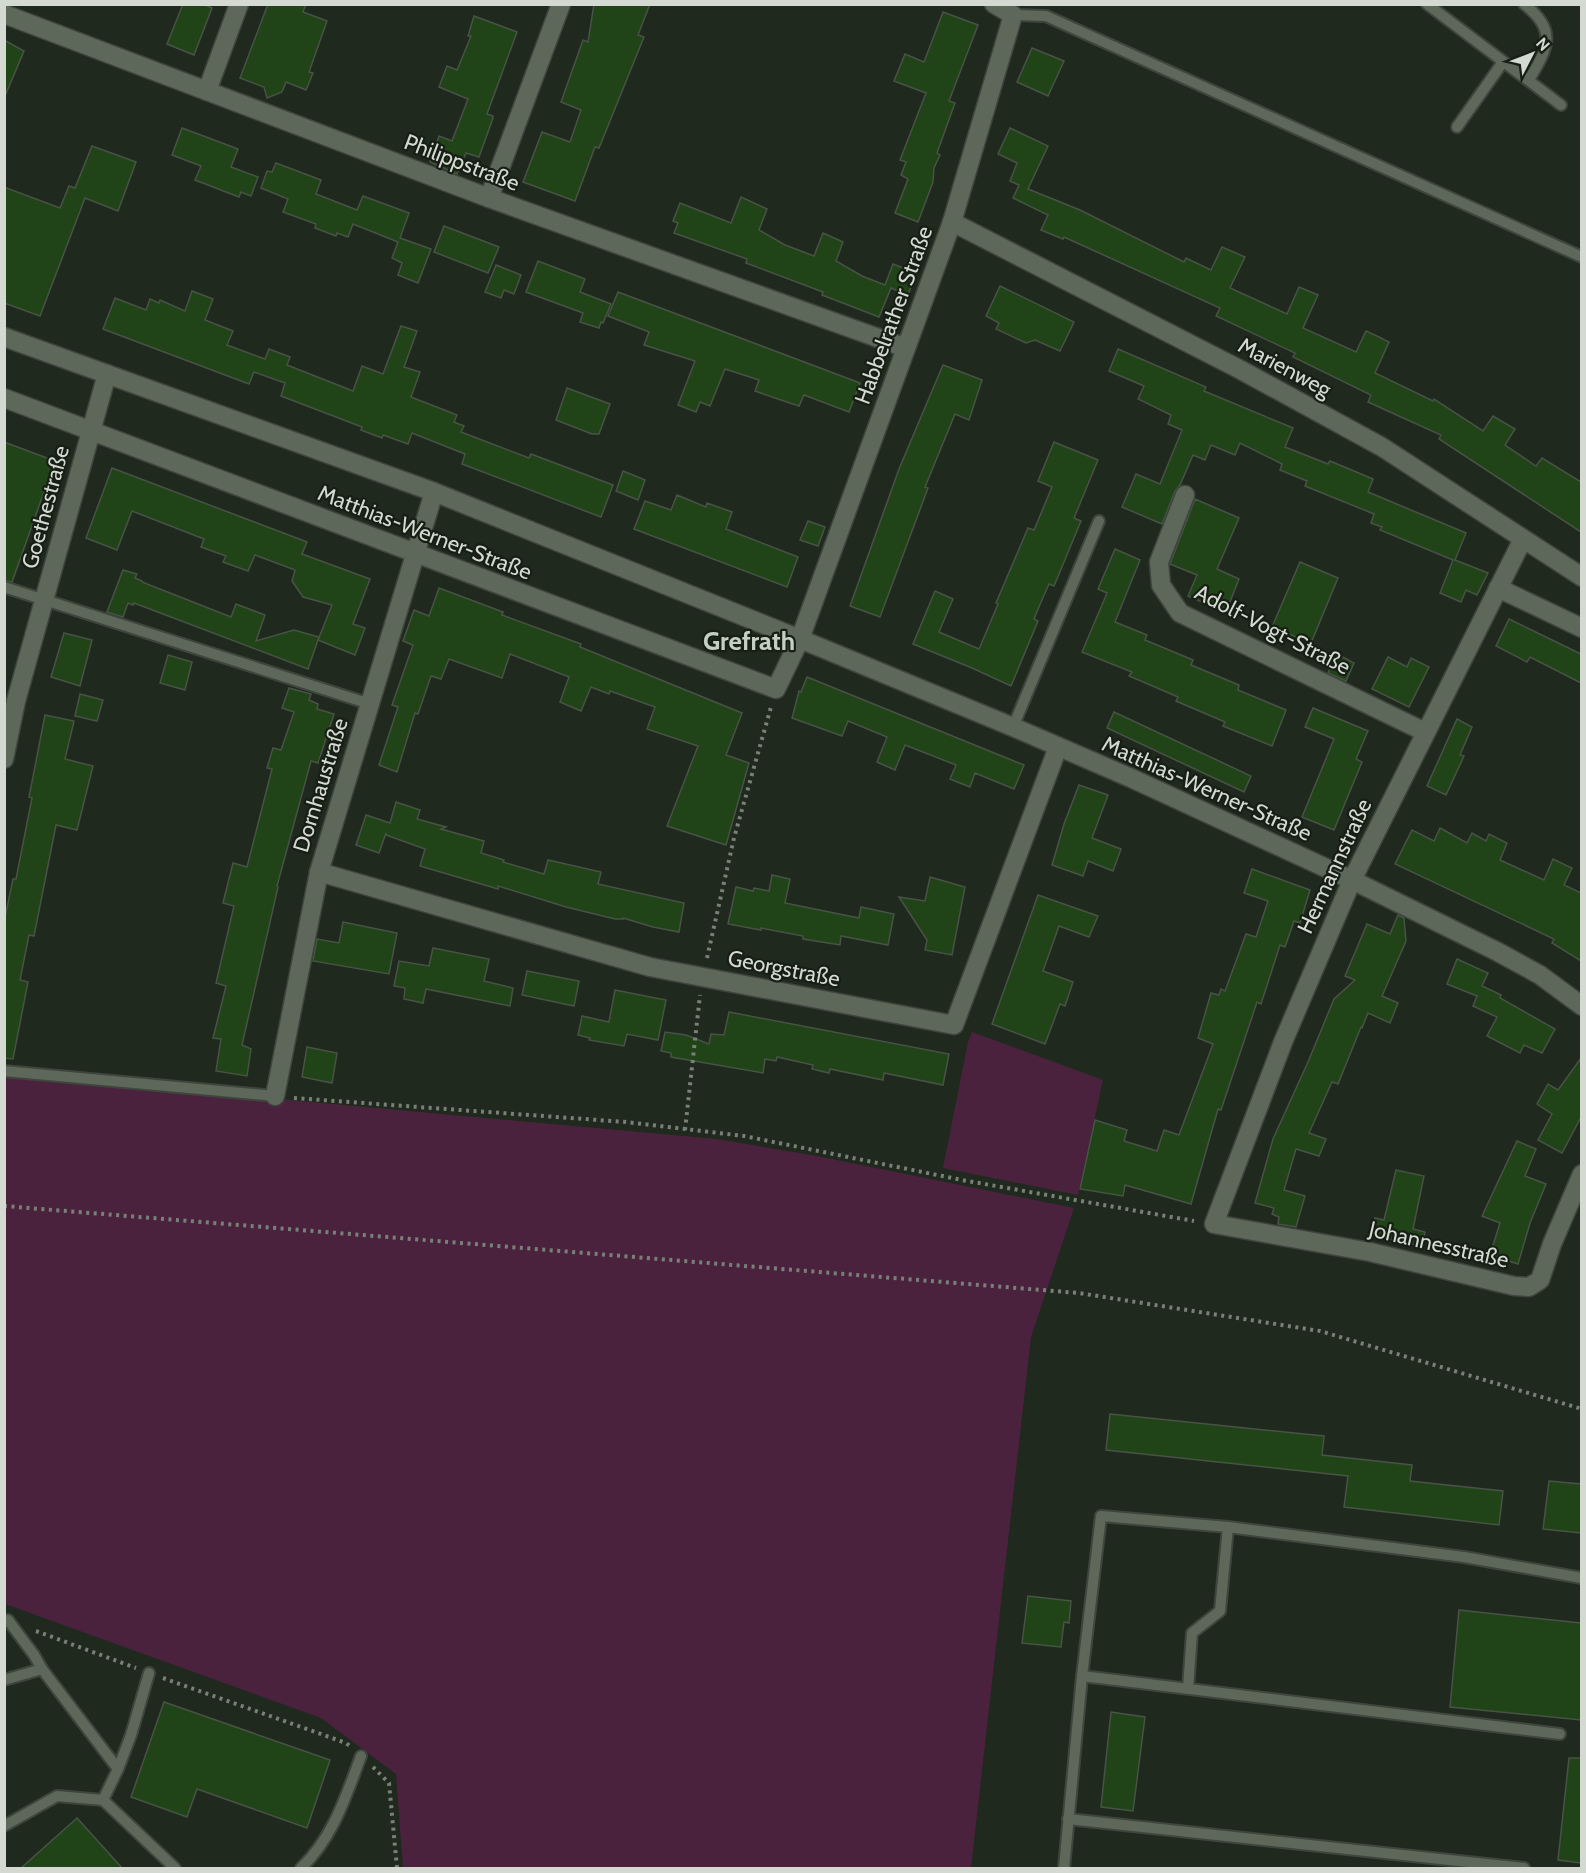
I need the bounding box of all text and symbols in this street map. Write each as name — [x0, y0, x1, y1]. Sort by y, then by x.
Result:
north arrow — [1502, 24, 1562, 84]
text: N — [1532, 34, 1554, 55]
street label: Philippstraße — [400, 128, 523, 197]
street label: Habbelrather Straße — [849, 222, 938, 408]
street label: Marienweg — [1234, 332, 1337, 404]
street label: Goethestraße — [16, 443, 75, 572]
street label: Matthias-Werner-Straße — [314, 479, 535, 586]
street label: Adolf-Vogt-Straße — [1190, 579, 1355, 680]
district label: Grefrath — [703, 625, 795, 657]
street label: Dornhaustraße — [287, 715, 354, 856]
street label: Matthias-Werner-Straße — [1098, 730, 1316, 847]
street label: Hermannstraße — [1291, 795, 1377, 938]
street label: Georgstraße — [726, 944, 842, 993]
street label: Johannesstraße — [1365, 1215, 1511, 1274]

